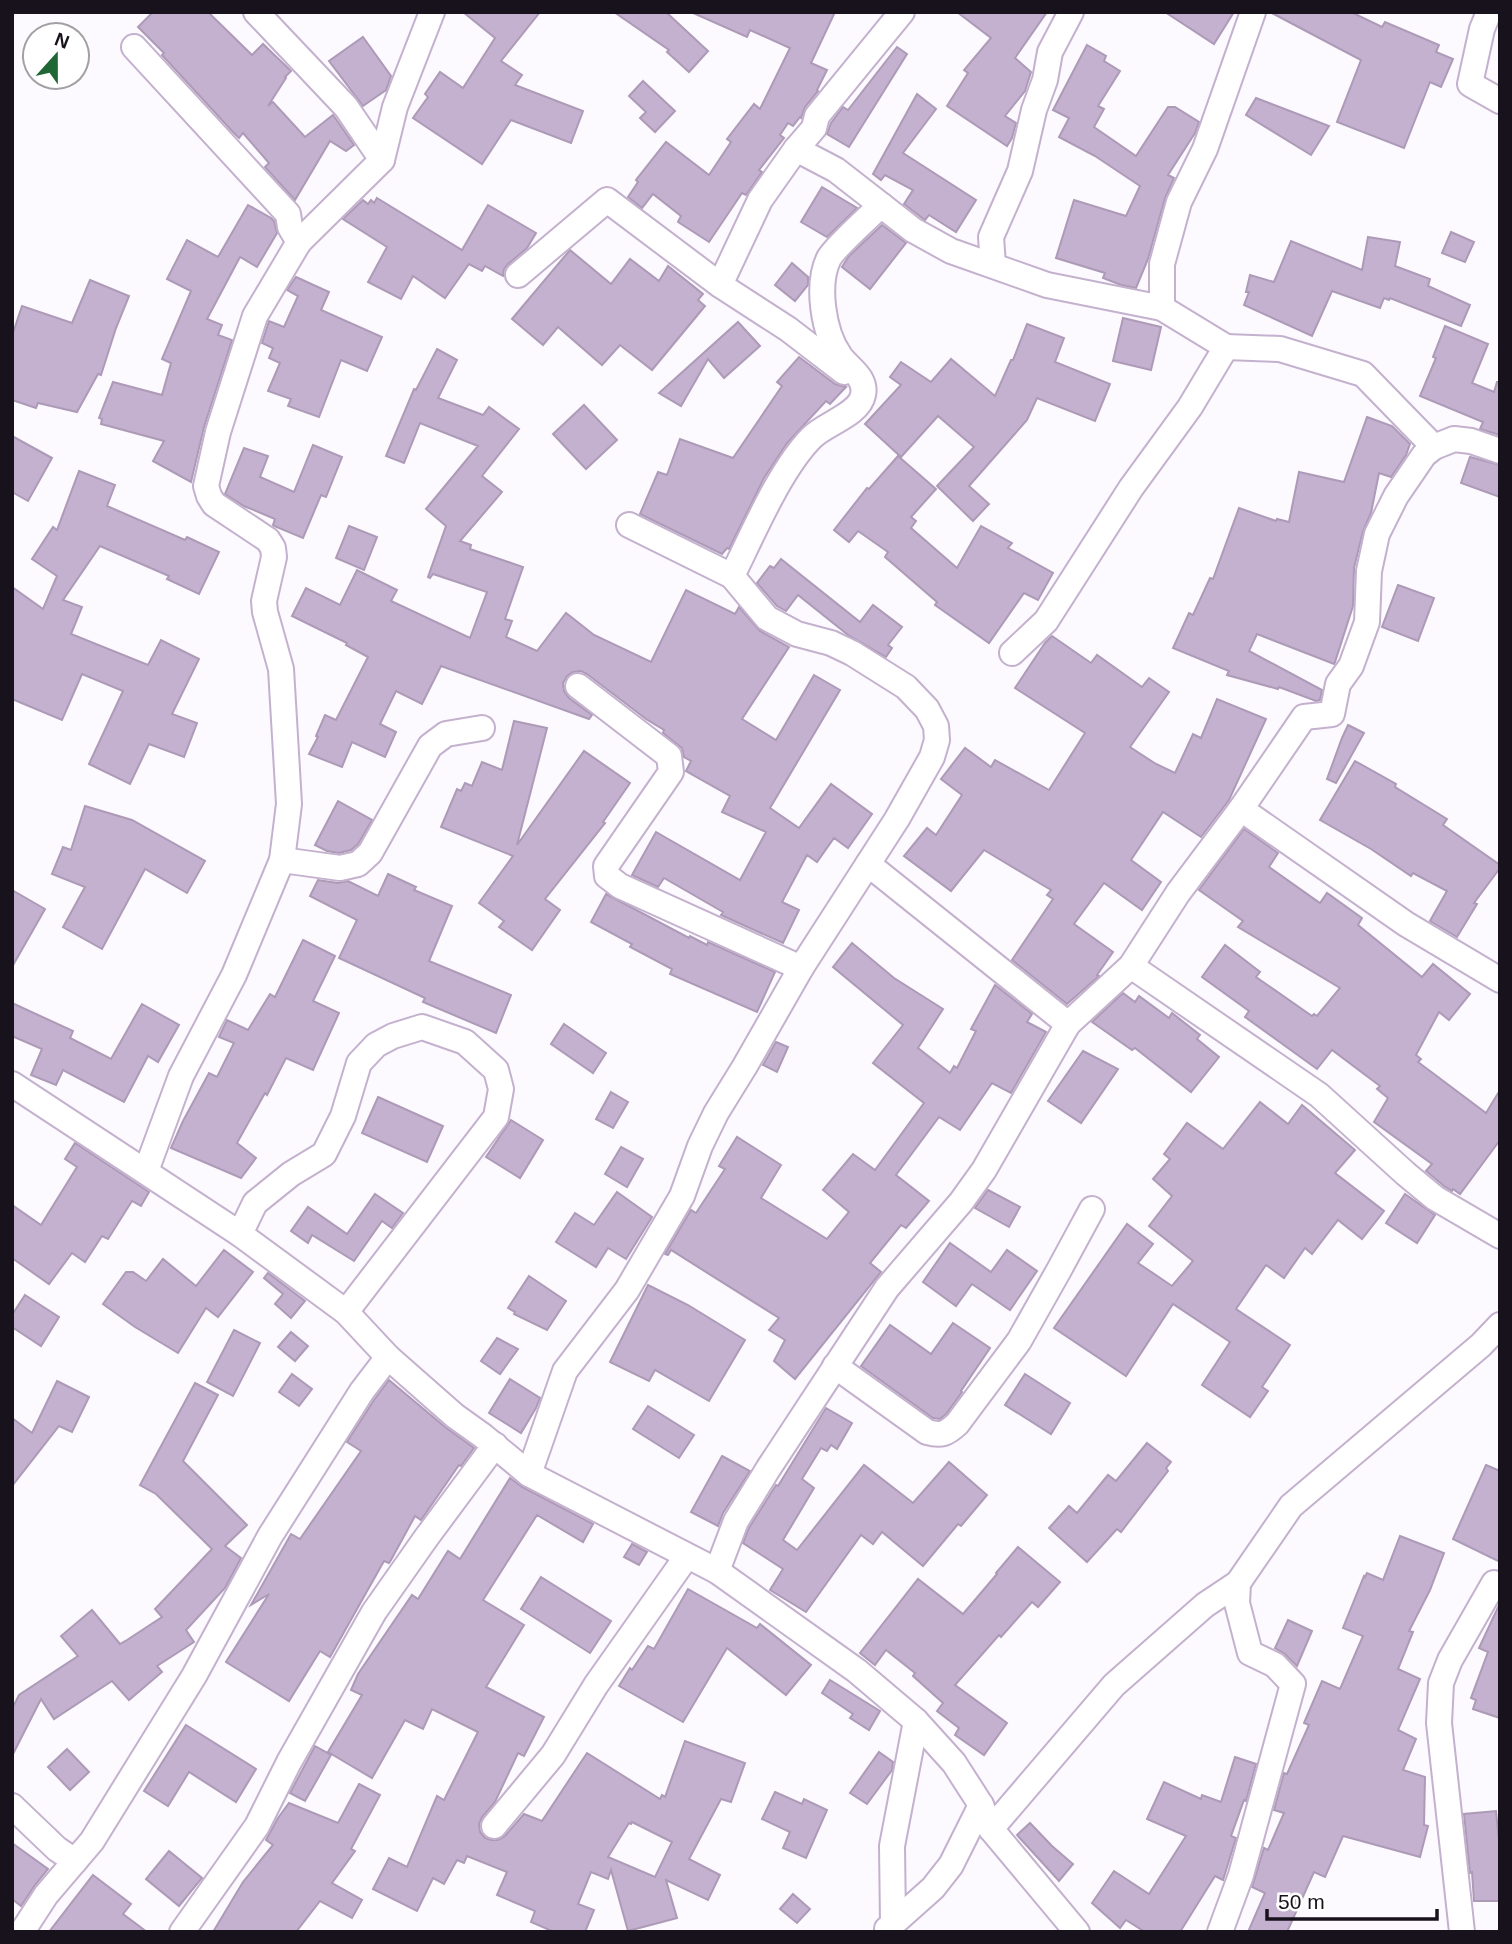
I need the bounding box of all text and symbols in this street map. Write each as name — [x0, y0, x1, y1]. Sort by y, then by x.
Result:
north arrow — [21, 21, 91, 91]
text: N — [52, 28, 72, 53]
scale bar — [1267, 1878, 1437, 1922]
text: 50 m — [1278, 1890, 1325, 1913]

